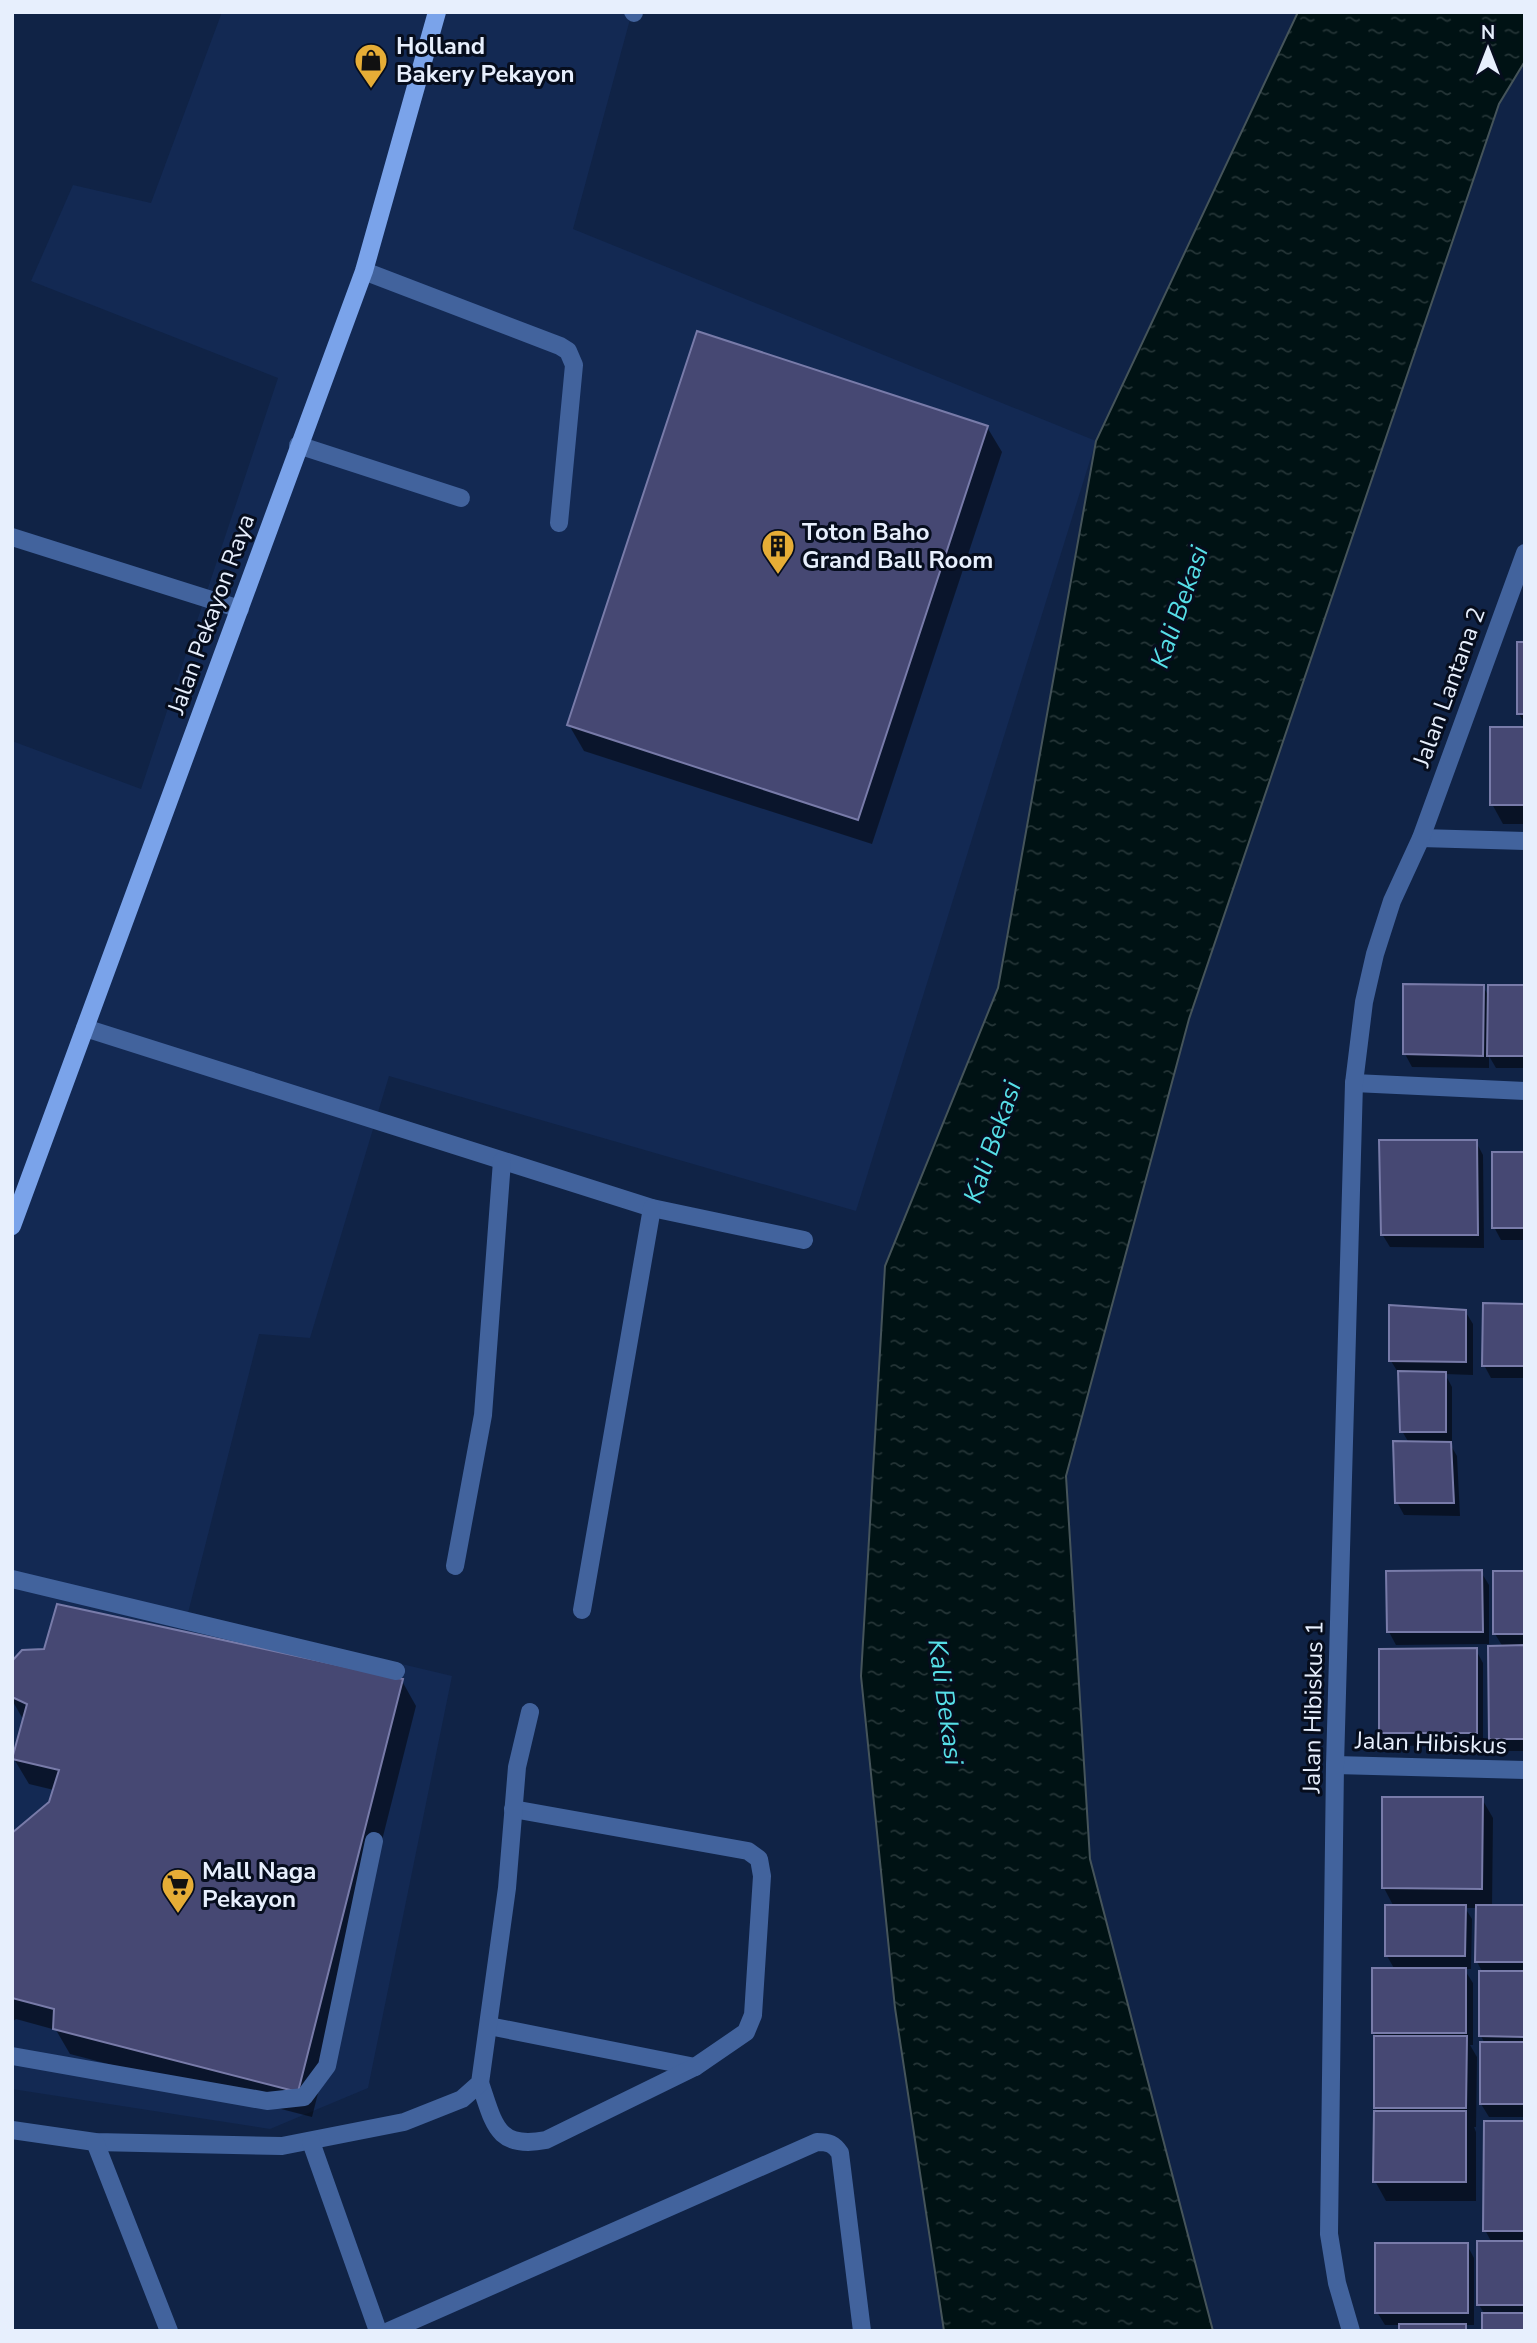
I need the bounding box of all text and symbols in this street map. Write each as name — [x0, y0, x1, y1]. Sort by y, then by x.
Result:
north arrow — [1453, 14, 1523, 84]
text: N — [1481, 20, 1495, 46]
place label: Holland Bakery Pekayon — [396, 30, 575, 90]
shop icon: Holland Bakery Pekayon — [352, 41, 390, 90]
street label: Jalan Pekayon Raya — [160, 510, 262, 719]
place label: Toton Baho Grand Ball Room — [802, 516, 993, 576]
building icon: Toton Baho Grand Ball Room — [759, 527, 797, 576]
water label: Kali Bekasi — [1142, 540, 1217, 673]
street label: Jalan Lantana 2 — [1405, 603, 1493, 772]
water label: Kali Bekasi — [955, 1075, 1030, 1208]
street label: Jalan Hibiskus 1 — [1295, 1620, 1331, 1795]
water label: Kali Bekasi — [919, 1637, 972, 1768]
street label: Jalan Hibiskus — [1353, 1724, 1508, 1762]
place label: Mall Naga Pekayon — [202, 1855, 316, 1915]
supermarket icon: Mall Naga Pekayon — [159, 1866, 197, 1915]

